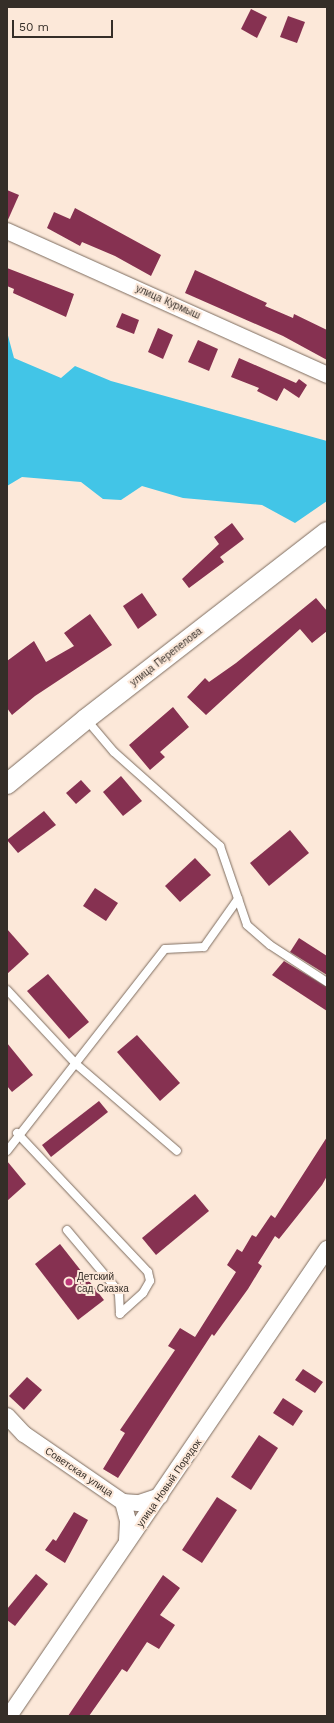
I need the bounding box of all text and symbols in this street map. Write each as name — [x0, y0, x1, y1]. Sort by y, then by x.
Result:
scale bar — [14, 12, 115, 38]
text: 50 m — [19, 20, 49, 34]
street label: улица Курмыш — [134, 282, 202, 322]
street label: улица Перепелова — [128, 625, 204, 689]
place label: Детский сад Сказка — [77, 1270, 129, 1294]
marker: Детский сад Сказка — [64, 1277, 74, 1287]
street label: улица Новый Порядок — [134, 1437, 204, 1529]
street label: Советская улица — [43, 1445, 115, 1499]

